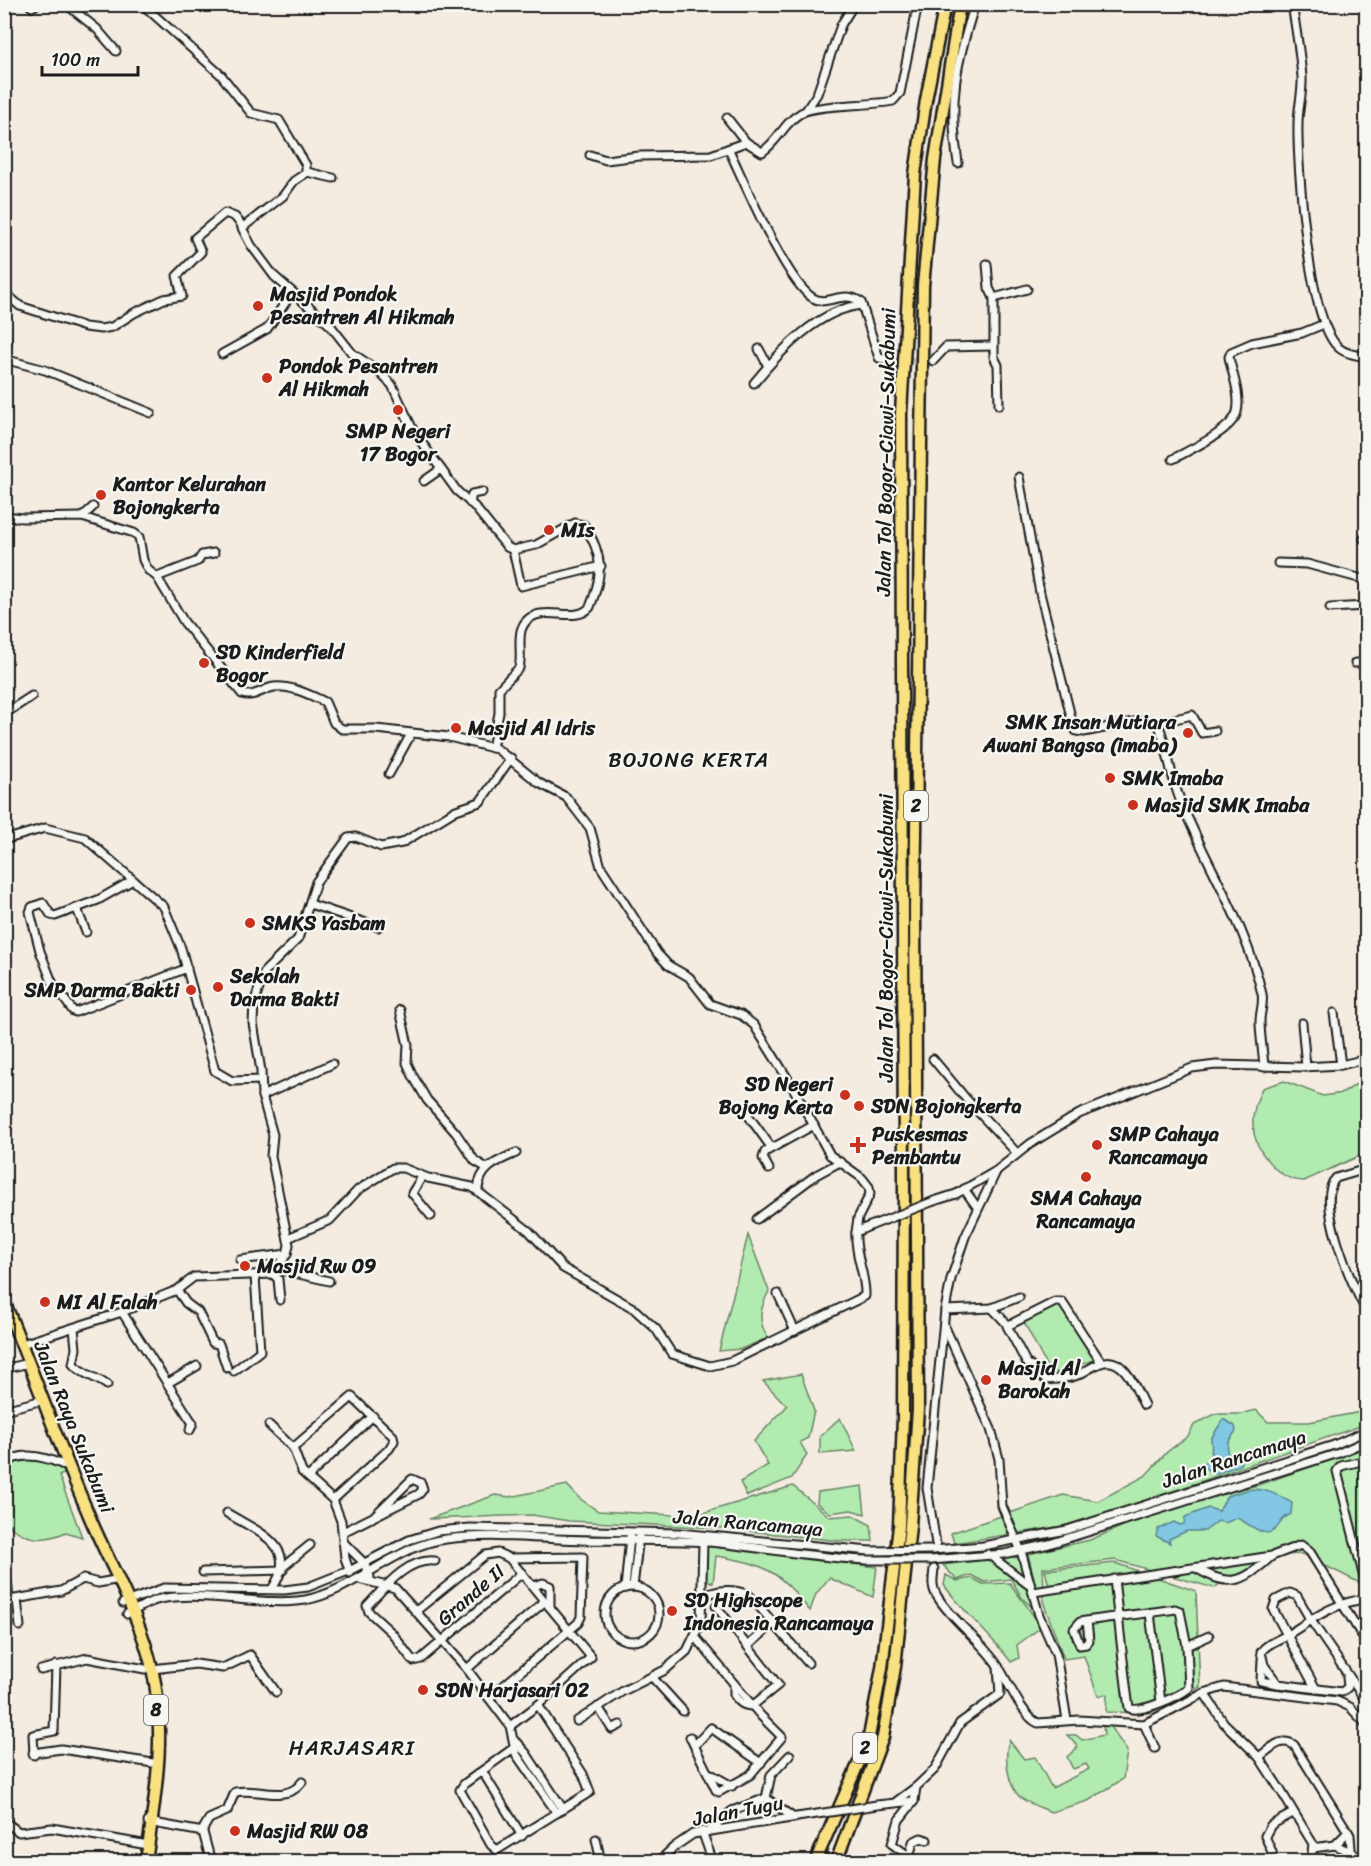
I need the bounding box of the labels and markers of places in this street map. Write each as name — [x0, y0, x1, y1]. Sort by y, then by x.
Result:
place label: Masjid Pondok Pesantren Al Hikmah — [269, 277, 455, 335]
marker: Masjid Pondok Pesantren Al Hikmah — [251, 299, 265, 313]
place label: Pondok Pesantren Al Hikmah — [278, 349, 438, 407]
marker: Pondok Pesantren Al Hikmah — [260, 371, 274, 385]
marker: SMP Negeri 17 Bogor — [391, 403, 405, 417]
place label: SMP Negeri 17 Bogor — [345, 414, 452, 472]
place label: Kantor Kelurahan Bojongkerta — [112, 467, 266, 525]
marker: Kantor Kelurahan Bojongkerta — [94, 488, 108, 502]
place label: MIs — [560, 513, 595, 548]
marker: MIs — [542, 523, 556, 537]
place label: SD Kinderfield Bogor — [215, 635, 345, 693]
marker: SD Kinderfield Bogor — [197, 656, 211, 670]
place label: SMK Insan Mutiara Awani Bangsa (imaba) — [982, 705, 1178, 763]
place label: Masjid Al Idris — [467, 711, 596, 746]
marker: Masjid Al Idris — [449, 721, 463, 735]
marker: SMK Insan Mutiara Awani Bangsa (imaba) — [1181, 726, 1195, 740]
place label: SMK Imaba — [1121, 761, 1224, 796]
marker: SMK Imaba — [1103, 771, 1117, 785]
place label: Masjid SMK Imaba — [1144, 788, 1310, 823]
marker: Masjid SMK Imaba — [1126, 798, 1140, 812]
place label: SMKS Yasbam — [261, 906, 386, 941]
marker: SMKS Yasbam — [243, 916, 257, 930]
place label: Sekolah Darma Bakti — [229, 959, 340, 1017]
place label: SMP Darma Bakti — [23, 973, 180, 1008]
marker: Sekolah Darma Bakti — [211, 980, 225, 994]
marker: SMP Darma Bakti — [184, 983, 198, 997]
place label: SD Negeri Bojong Kerta — [719, 1067, 834, 1125]
marker: SD Negeri Bojong Kerta — [838, 1088, 852, 1102]
place label: SDN Bojongkerta — [870, 1089, 1022, 1124]
marker: SDN Bojongkerta — [852, 1099, 866, 1113]
place label: Puskesmas Pembantu — [872, 1117, 969, 1175]
place label: SMP Cahaya Rancamaya — [1108, 1117, 1220, 1175]
marker: Puskesmas Pembantu — [849, 1136, 867, 1154]
marker: SMP Cahaya Rancamaya — [1090, 1138, 1104, 1152]
marker: SMA Cahaya Rancamaya — [1079, 1170, 1093, 1184]
place label: SMA Cahaya Rancamaya — [1030, 1181, 1142, 1239]
place label: Masjid Rw 09 — [256, 1249, 376, 1284]
marker: Masjid Rw 09 — [238, 1259, 252, 1273]
place label: MI Al Falah — [56, 1285, 158, 1320]
marker: MI Al Falah — [38, 1295, 52, 1309]
place label: Masjid Al Barokah — [997, 1351, 1081, 1409]
marker: Masjid Al Barokah — [979, 1373, 993, 1387]
place label: SD Highscope Indonesia Rancamaya — [683, 1583, 874, 1641]
marker: SD Highscope Indonesia Rancamaya — [665, 1604, 679, 1618]
place label: SDN Harjasari 02 — [434, 1673, 590, 1708]
marker: SDN Harjasari 02 — [416, 1683, 430, 1697]
place label: Masjid RW 08 — [246, 1814, 369, 1849]
marker: Masjid RW 08 — [228, 1824, 242, 1838]

